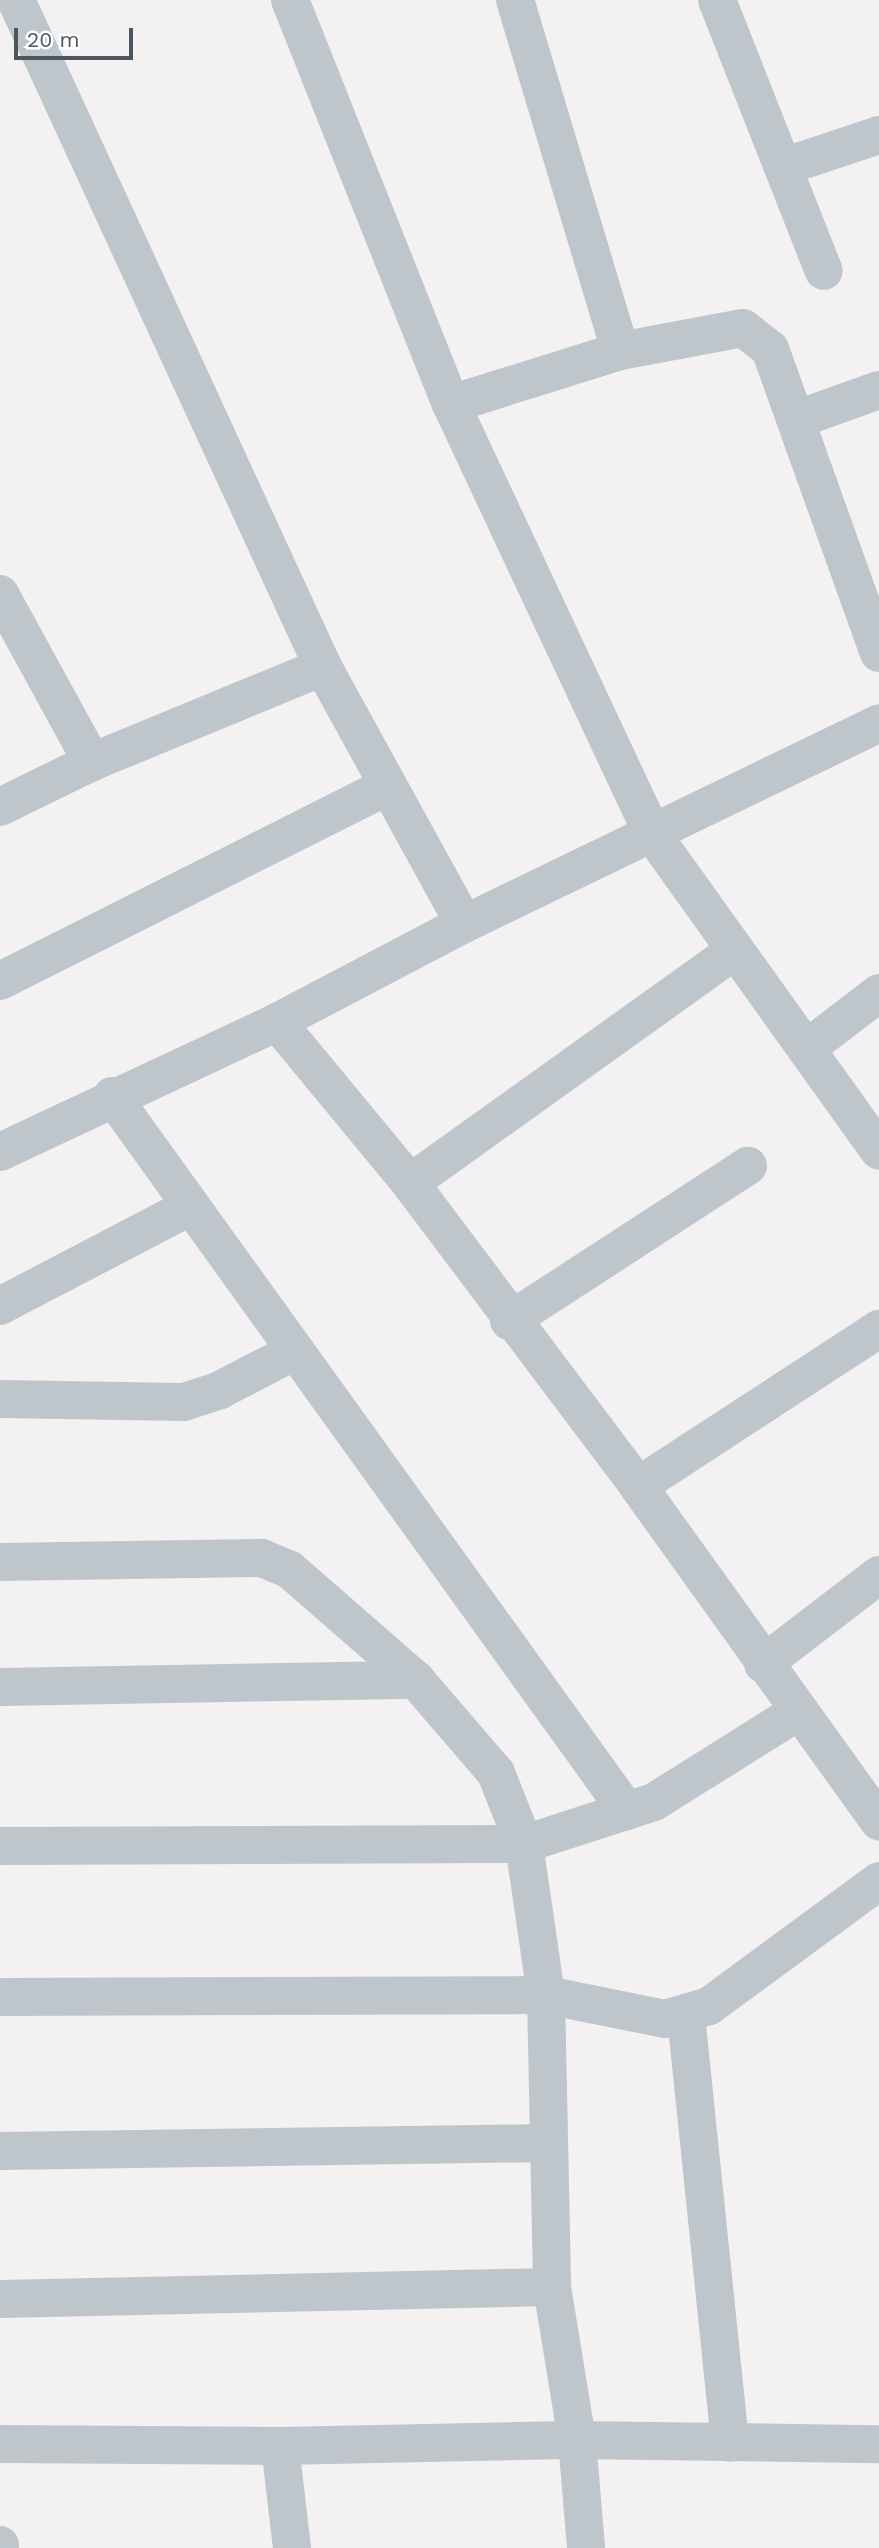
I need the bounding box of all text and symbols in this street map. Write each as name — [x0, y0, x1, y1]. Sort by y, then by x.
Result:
scale bar — [18, 14, 136, 58]
text: 20 m — [27, 27, 79, 52]

